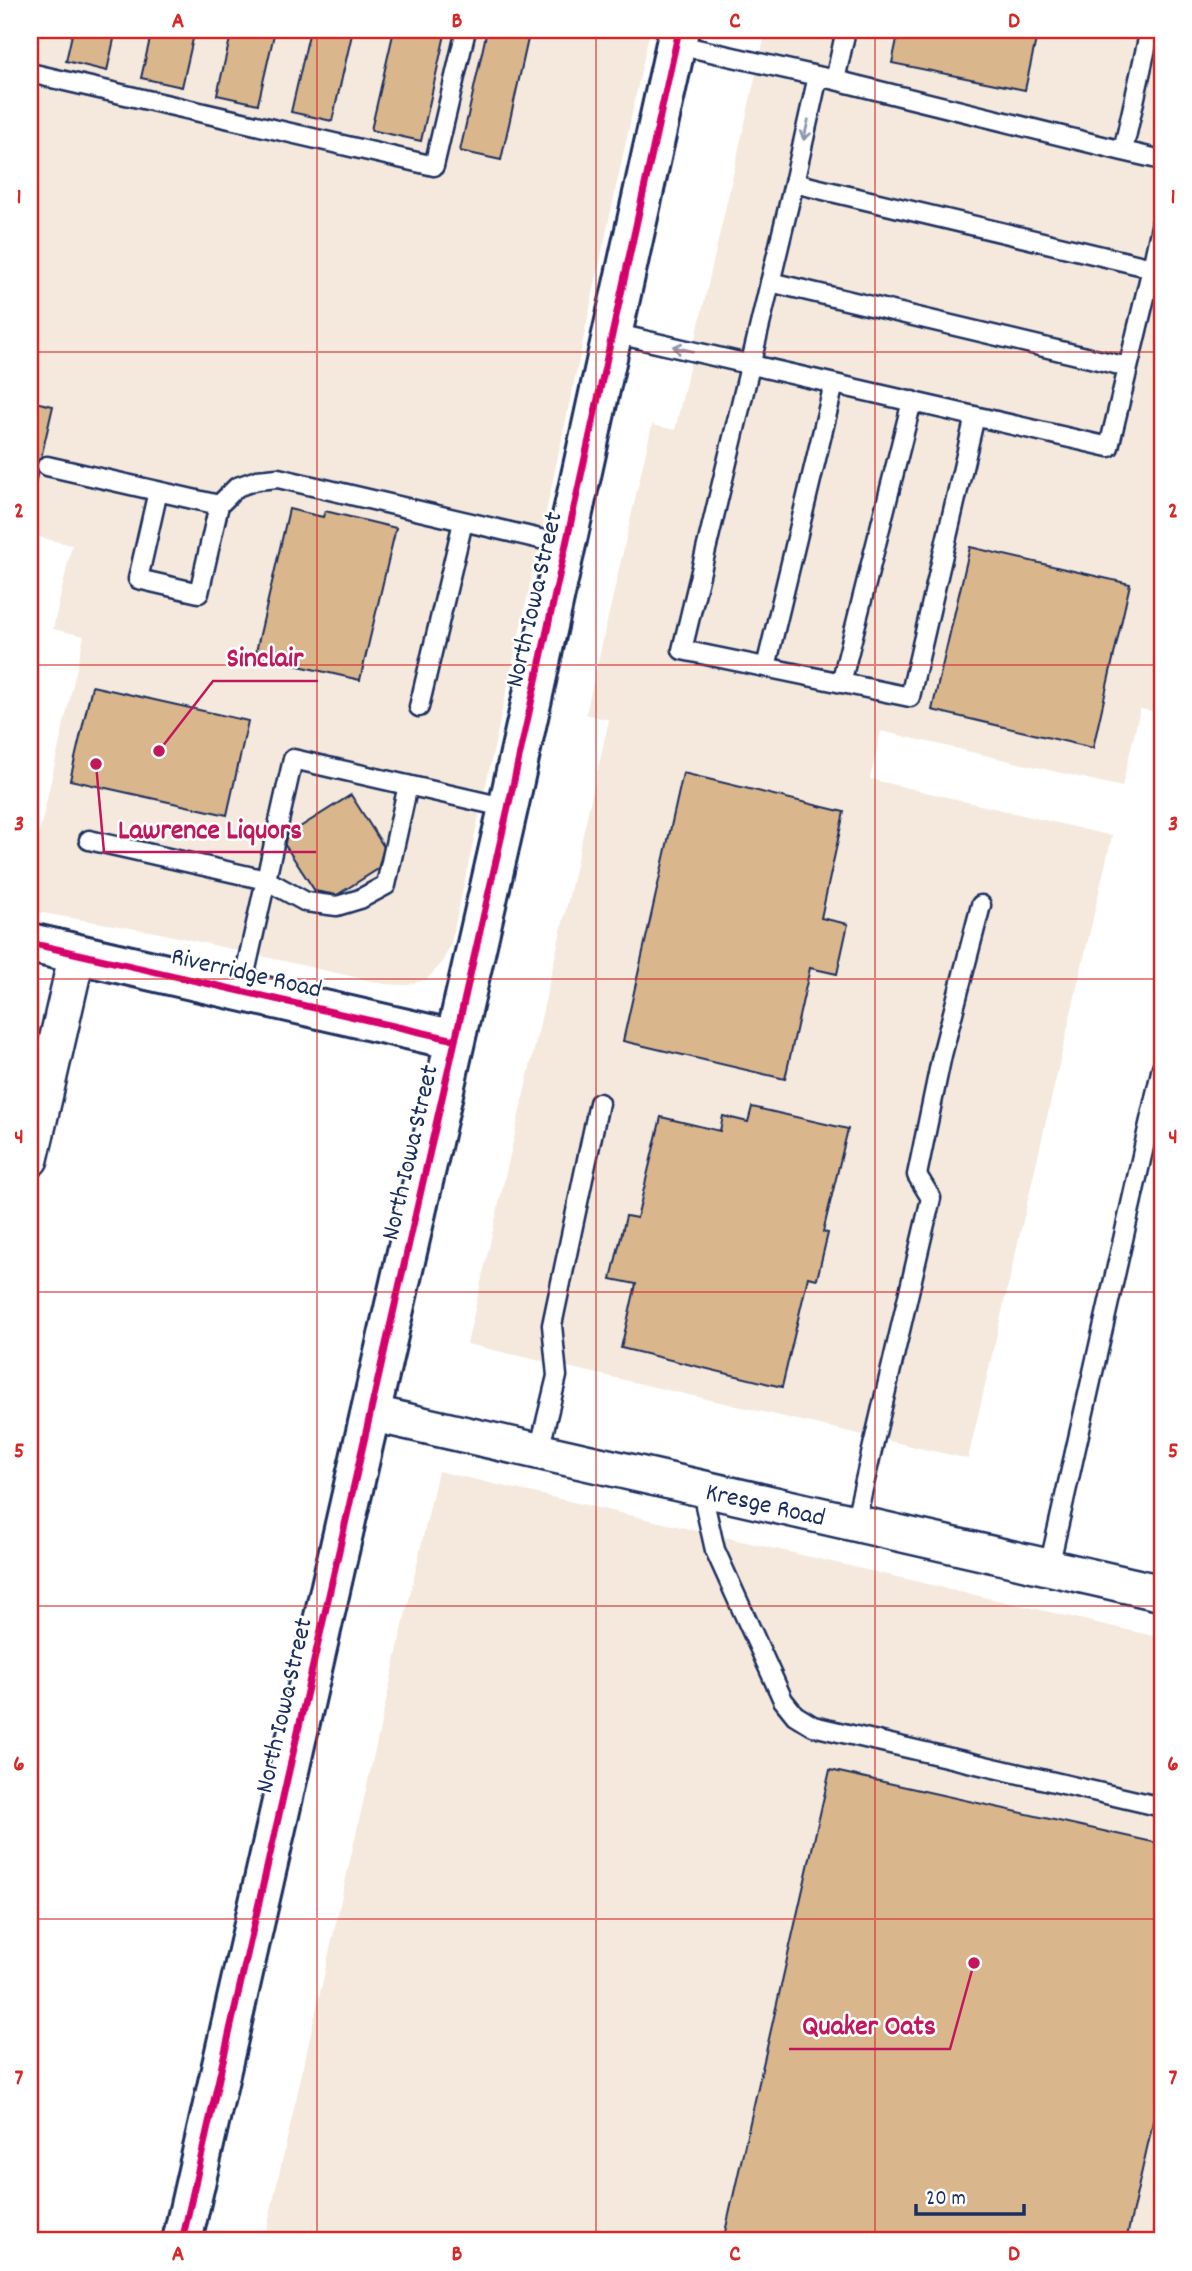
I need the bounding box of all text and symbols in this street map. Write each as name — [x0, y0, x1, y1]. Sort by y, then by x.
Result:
text: A — [172, 6, 184, 39]
text: B — [452, 6, 463, 39]
text: C — [729, 6, 741, 39]
text: D — [1008, 6, 1020, 39]
one-way arrow — [799, 118, 812, 141]
text: 1 — [16, 182, 22, 215]
text: 1 — [1170, 182, 1176, 215]
one-way arrow — [672, 342, 695, 355]
text: 2 — [14, 496, 24, 529]
text: 2 — [1168, 496, 1178, 529]
street label: North Iowa Street — [497, 508, 574, 691]
callout: Sinclair — [213, 632, 318, 681]
text: Sinclair — [227, 641, 304, 681]
callout: Lawrence Liquors — [104, 803, 316, 852]
text: 3 — [14, 809, 24, 842]
text: 3 — [1168, 809, 1178, 842]
text: Lawrence Liquors — [118, 813, 302, 853]
street label: Riverridge Road — [167, 939, 325, 1010]
street label: North Iowa Street — [373, 1061, 450, 1244]
text: 4 — [14, 1122, 24, 1155]
text: 4 — [1168, 1122, 1178, 1155]
text: 5 — [14, 1436, 24, 1469]
text: 5 — [1168, 1436, 1178, 1469]
street label: Kresge Road — [702, 1475, 828, 1538]
street label: North Iowa Street — [247, 1614, 324, 1797]
text: 6 — [13, 1749, 25, 1782]
text: 6 — [1167, 1749, 1179, 1782]
callout: Quaker Oats — [789, 2000, 950, 2049]
text: Quaker Oats — [802, 2009, 936, 2049]
text: 7 — [15, 2063, 24, 2096]
text: 7 — [1169, 2063, 1178, 2096]
scale bar — [916, 2173, 1024, 2217]
text: 20 m — [926, 2185, 966, 2215]
text: A — [172, 2239, 184, 2271]
text: B — [452, 2239, 463, 2271]
text: C — [729, 2239, 741, 2271]
text: D — [1008, 2239, 1020, 2271]

